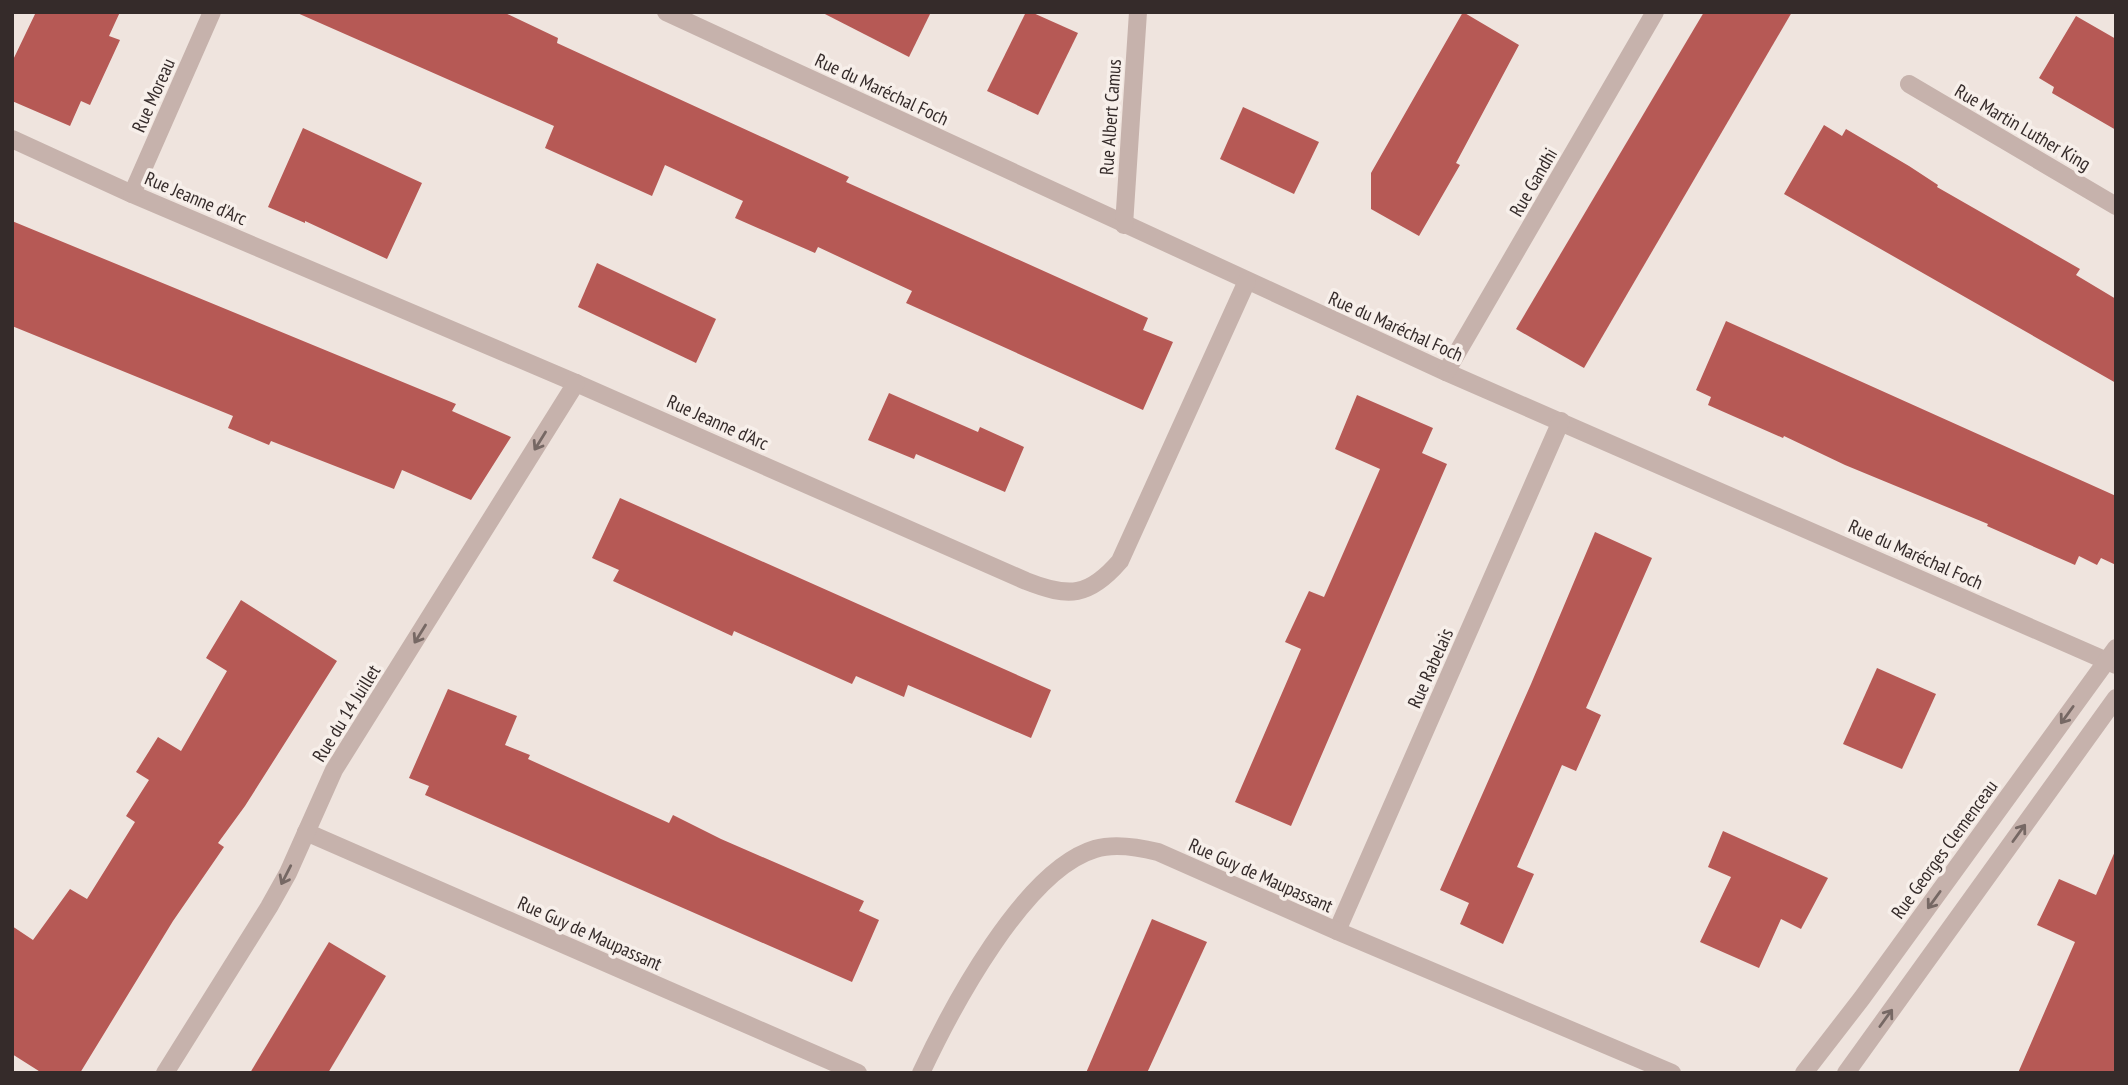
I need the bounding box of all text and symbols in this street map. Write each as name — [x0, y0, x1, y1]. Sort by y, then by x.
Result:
street label: Rue du Maréchal Foch — [811, 48, 953, 130]
street label: Rue Moreau — [126, 54, 180, 136]
street label: Rue Albert Camus — [1094, 58, 1126, 176]
street label: Rue Martin Luther King — [1951, 78, 2095, 176]
street label: Rue Gandhi — [1504, 143, 1562, 221]
street label: Rue Jeanne d'Arc — [141, 166, 251, 230]
street label: Rue du Maréchal Foch — [1325, 286, 1467, 366]
street label: Rue Jeanne d'Arc — [664, 389, 773, 455]
one-way arrow — [533, 430, 547, 450]
street label: Rue du Maréchal Foch — [1845, 514, 1987, 594]
one-way arrow — [412, 623, 426, 643]
street label: Rue Rabelais — [1402, 624, 1458, 712]
street label: Rue du 14 Juillet — [307, 659, 386, 766]
one-way arrow — [2060, 705, 2074, 724]
street label: Rue Georges Clemenceau — [1886, 775, 2002, 923]
one-way arrow — [2012, 825, 2027, 843]
street label: Rue Guy de Maupassant — [1185, 832, 1338, 918]
one-way arrow — [279, 864, 293, 885]
street label: Rue Guy de Maupassant — [514, 890, 667, 976]
one-way arrow — [1926, 890, 1941, 909]
one-way arrow — [1879, 1009, 1893, 1028]

